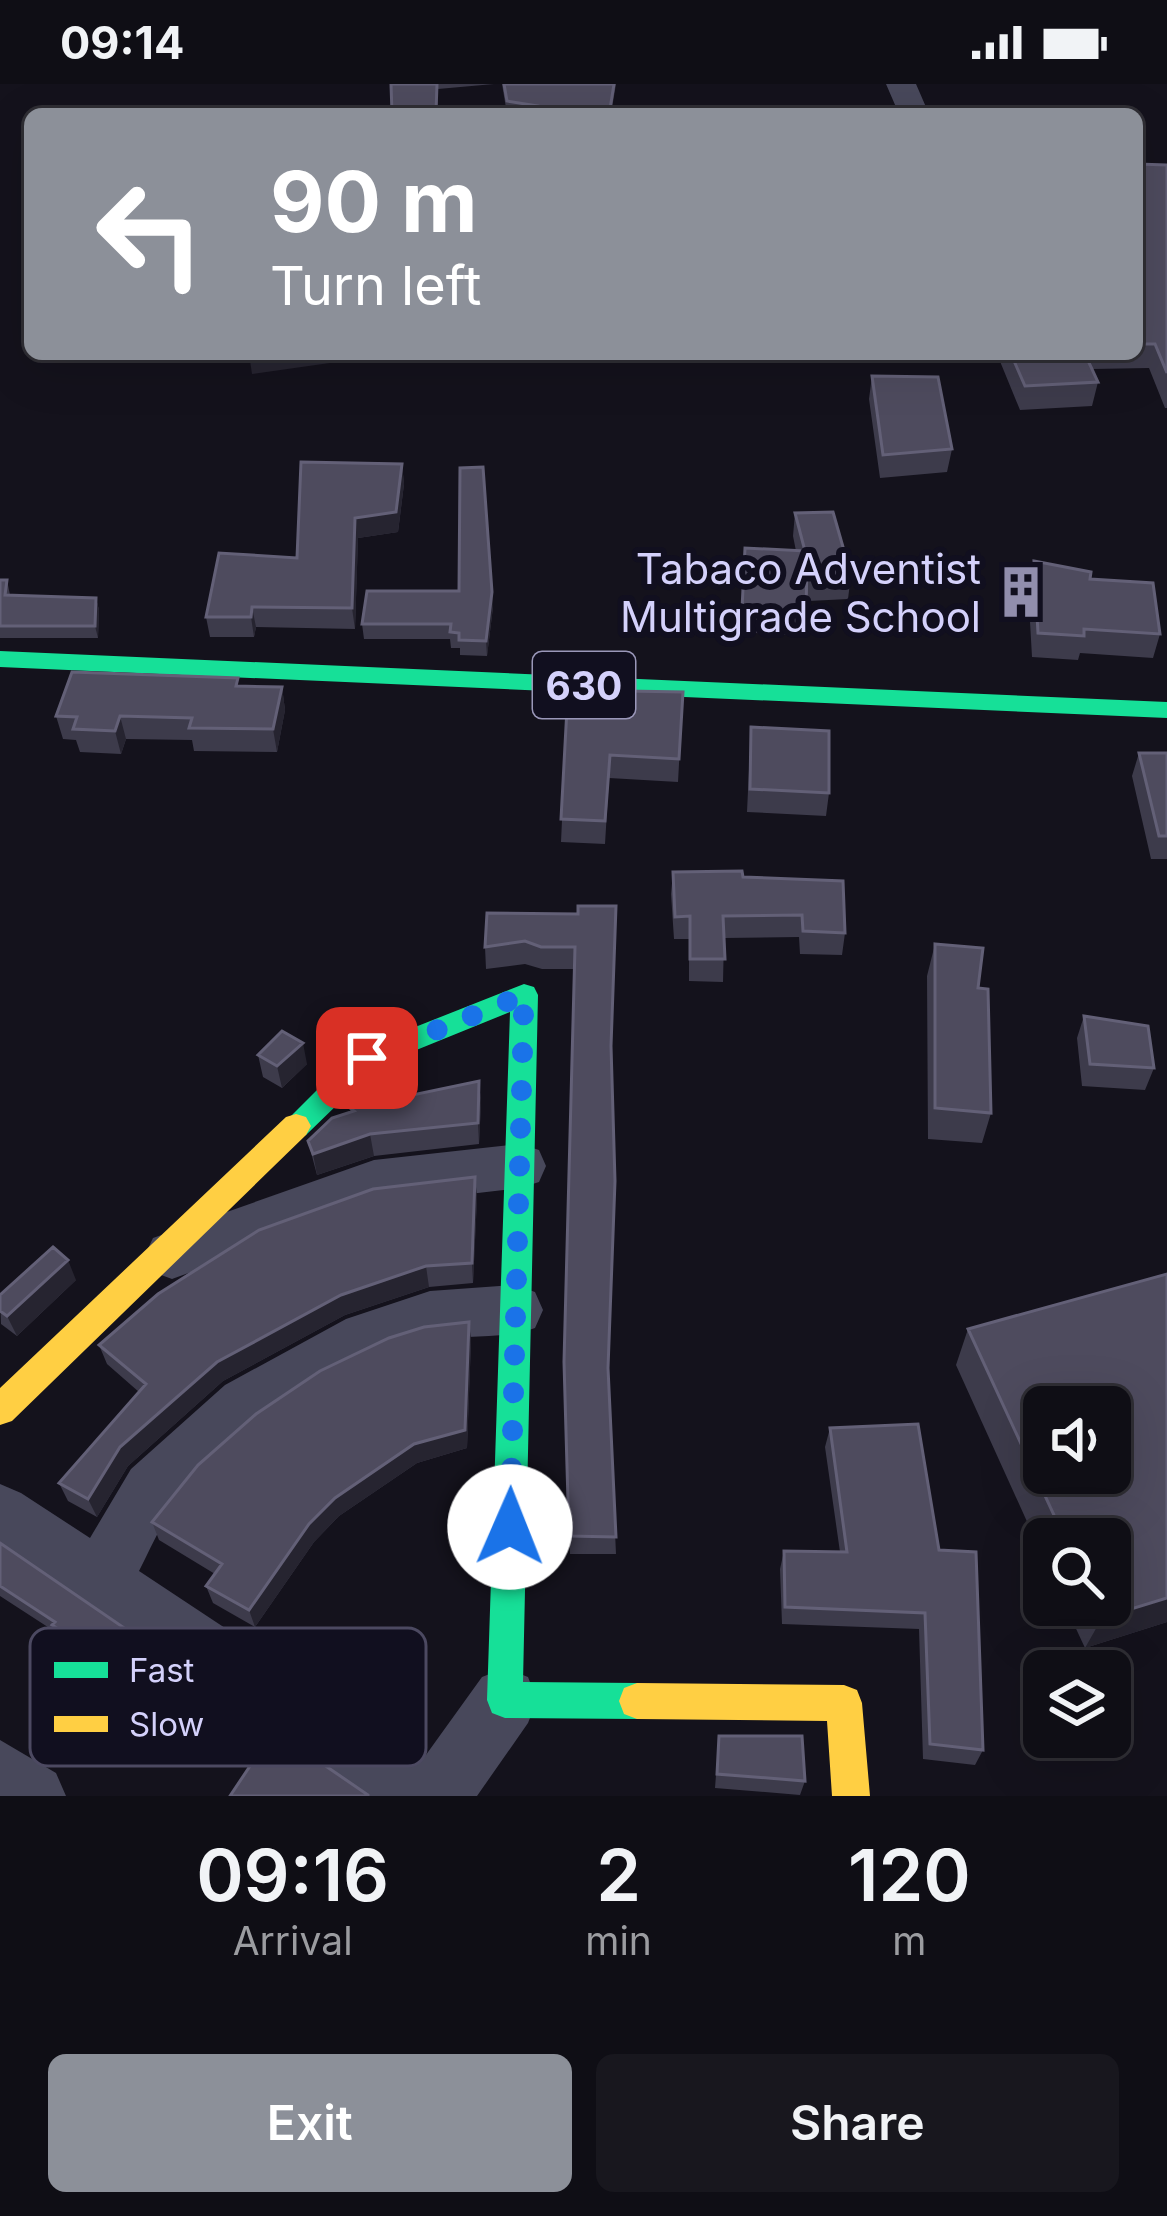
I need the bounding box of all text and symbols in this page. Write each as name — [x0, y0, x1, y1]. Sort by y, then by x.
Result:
text: 09:14 — [60, 15, 184, 70]
text: 90 m — [270, 151, 478, 252]
icon: left — [72, 156, 228, 312]
text: Turn left — [270, 253, 481, 318]
place label: Tabaco Adventist Multigrade School — [620, 543, 981, 642]
building icon: Tabaco Adventist Multigrade School — [992, 563, 1050, 621]
road number: 630 — [533, 652, 635, 718]
pin — [316, 1007, 418, 1109]
icon: arrive — [334, 1025, 400, 1091]
map controls — [1023, 1386, 1131, 1758]
button: sound — [1023, 1386, 1131, 1494]
position arrow — [447, 1464, 573, 1590]
button: search — [1023, 1518, 1131, 1626]
legend — [30, 1628, 426, 1766]
text: Fast — [129, 1650, 195, 1690]
button: layers — [1023, 1650, 1131, 1758]
text: Slow — [129, 1704, 204, 1744]
text: 09:16 — [196, 1831, 389, 1918]
text: 2 — [596, 1831, 641, 1918]
text: 120 — [848, 1831, 971, 1918]
text: Arrival — [233, 1917, 353, 1964]
text: min — [585, 1917, 652, 1964]
text: m — [892, 1917, 927, 1964]
button: Exit — [48, 2054, 572, 2192]
button: Share — [596, 2054, 1119, 2192]

